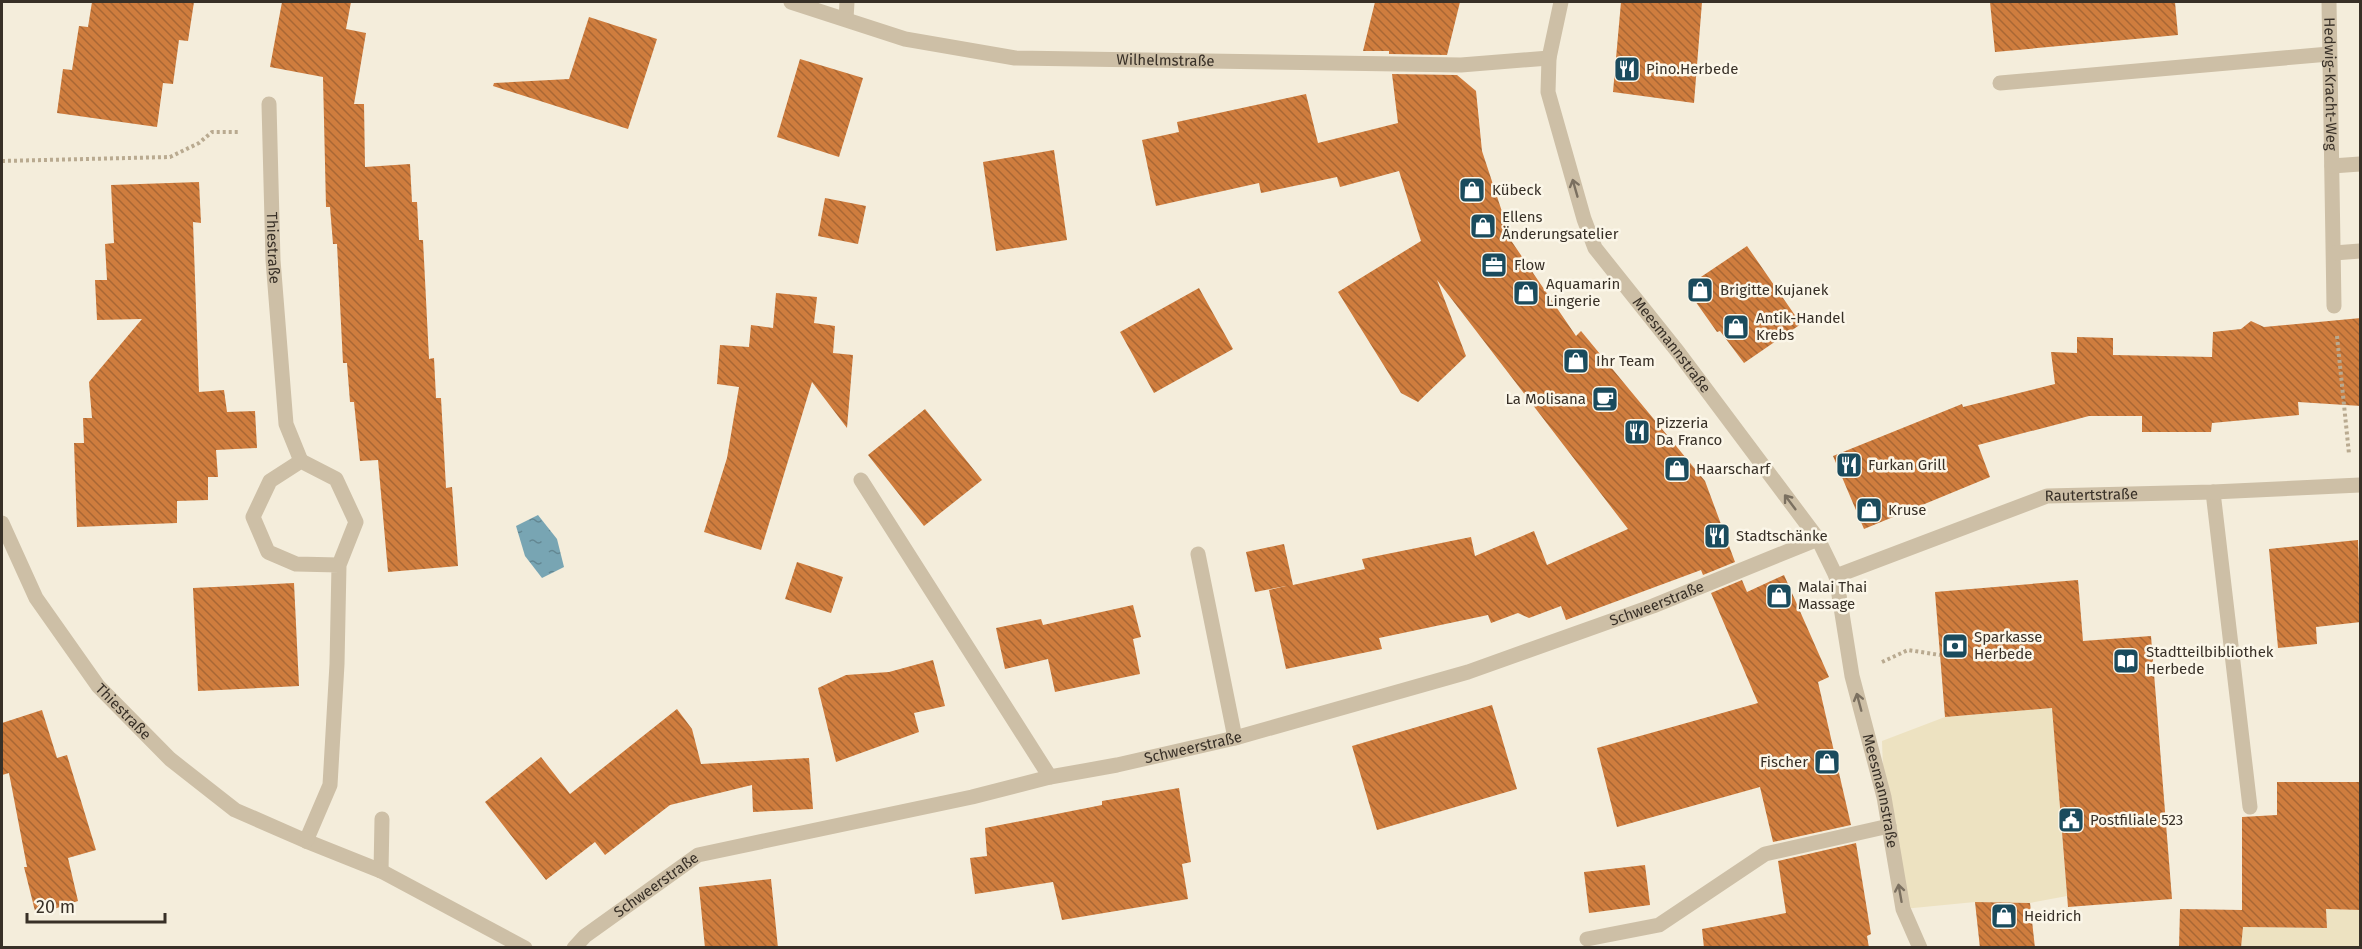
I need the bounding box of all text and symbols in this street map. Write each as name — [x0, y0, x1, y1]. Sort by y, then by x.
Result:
street label: Hedwig-Kracht-Weg — [2320, 17, 2340, 151]
street label: Wilhelmstraße — [1116, 51, 1215, 70]
restaurant icon: Pino.Herbede — [1612, 54, 1642, 84]
place label: Pino.Herbede — [1646, 60, 1738, 78]
shop icon: Kübeck — [1457, 175, 1487, 205]
one-way arrow — [1569, 178, 1580, 197]
place label: Kübeck — [1492, 181, 1542, 199]
place label: Ellens Änderungsatelier — [1502, 208, 1619, 243]
shop icon: Ellens Änderungsatelier — [1468, 211, 1498, 241]
street label: Thiestraße — [263, 212, 284, 285]
office icon: Flow — [1479, 250, 1509, 280]
place label: Flow — [1514, 256, 1545, 274]
place label: Aquamarin Lingerie — [1546, 275, 1620, 310]
shop icon: Brigitte Kujanek — [1685, 275, 1715, 305]
shop icon: Aquamarin Lingerie — [1511, 278, 1541, 308]
place label: Brigitte Kujanek — [1720, 281, 1829, 299]
street label: Meesmannstraße — [1629, 293, 1715, 397]
place label: Antik-Handel Krebs — [1756, 309, 1846, 344]
shop icon: Antik-Handel Krebs — [1721, 312, 1751, 342]
shop icon: Ihr Team — [1561, 346, 1591, 376]
place label: Ihr Team — [1596, 352, 1655, 370]
cafe icon: La Molisana — [1590, 384, 1620, 414]
place label: La Molisana — [1506, 390, 1586, 408]
place label: Pizzeria Da Franco — [1656, 414, 1722, 449]
restaurant icon: Pizzeria Da Franco — [1622, 417, 1652, 447]
restaurant icon: Furkan Grill — [1834, 450, 1864, 480]
shop icon: Haarscharf — [1662, 454, 1692, 484]
place label: Furkan Grill — [1868, 456, 1947, 474]
place label: Haarscharf — [1696, 460, 1771, 478]
street label: Rautertstraße — [2044, 485, 2138, 505]
one-way arrow — [1784, 494, 1797, 510]
shop icon: Kruse — [1854, 495, 1884, 525]
place label: Kruse — [1888, 501, 1927, 519]
restaurant icon: Stadtschänke — [1702, 521, 1732, 551]
place label: Stadtschänke — [1736, 527, 1828, 545]
street label: Schweerstraße — [1607, 577, 1707, 630]
place label: Malai Thai Massage — [1798, 578, 1867, 613]
shop icon: Malai Thai Massage — [1764, 581, 1794, 611]
place label: Sparkasse Herbede — [1974, 628, 2042, 663]
bank icon: Sparkasse Herbede — [1940, 631, 1970, 661]
place label: Stadtteilbibliothek Herbede — [2146, 643, 2274, 678]
library icon: Stadtteilbibliothek Herbede — [2111, 646, 2141, 676]
street label: Thiestraße — [92, 680, 155, 744]
one-way arrow — [1852, 693, 1864, 712]
street label: Schweerstraße — [1142, 727, 1244, 768]
street label: Meesmannstraße — [1859, 732, 1902, 850]
shop icon: Fischer — [1812, 747, 1842, 777]
place label: Fischer — [1760, 753, 1808, 771]
public building icon: Postfiliale 523 — [2056, 805, 2086, 835]
place label: Postfiliale 523 — [2090, 811, 2183, 829]
street label: Schweerstraße — [610, 848, 702, 921]
one-way arrow — [1894, 883, 1905, 903]
scale bar — [27, 886, 165, 924]
text: 20 m — [36, 896, 75, 918]
shop icon: Heidrich — [1989, 901, 2019, 931]
place label: Heidrich — [2024, 907, 2082, 925]

